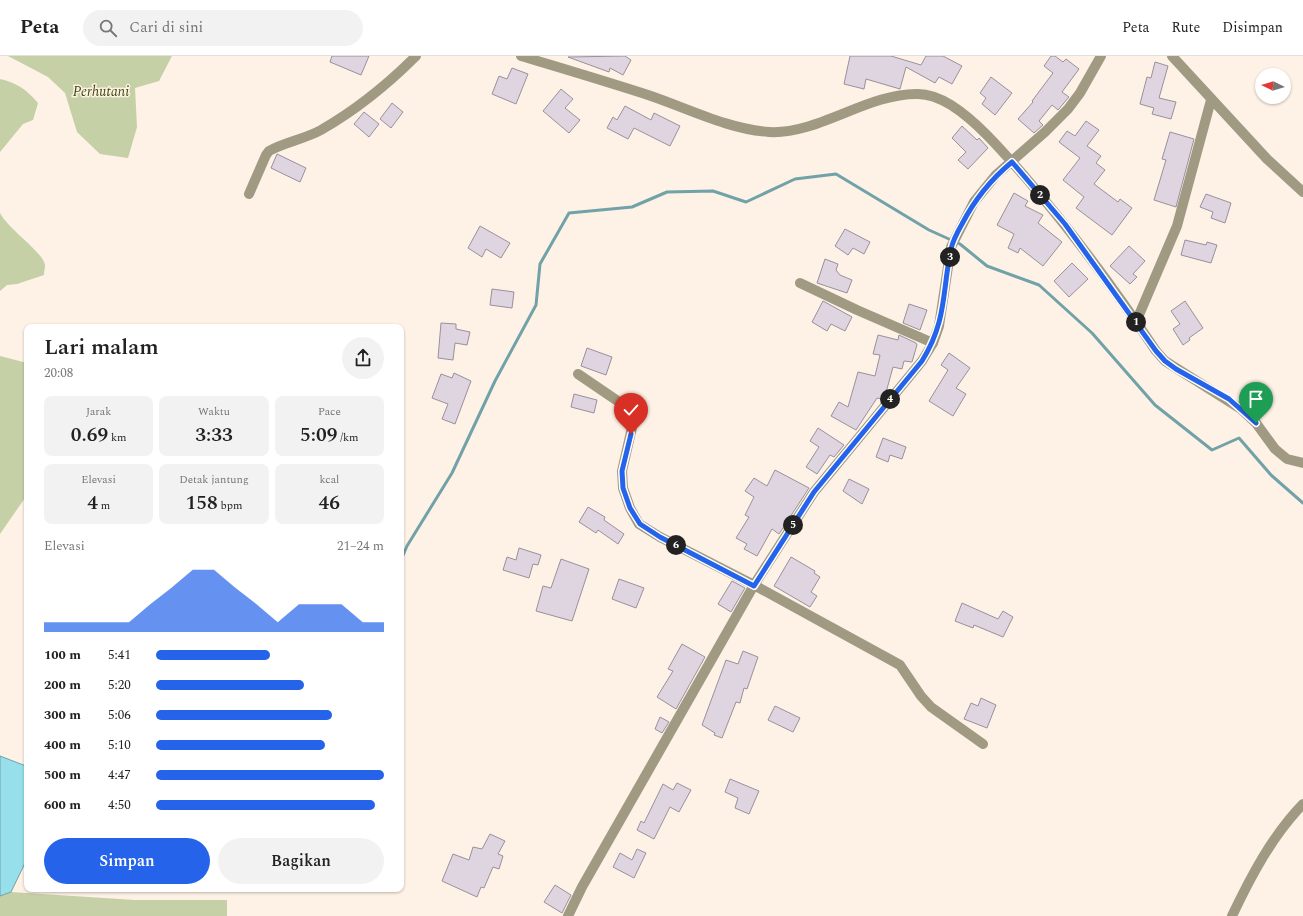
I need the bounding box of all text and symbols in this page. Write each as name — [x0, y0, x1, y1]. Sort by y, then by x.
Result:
search box — [83, 10, 363, 46]
text: Peta — [20, 13, 59, 42]
text: Cari di sini — [129, 16, 203, 39]
icon: search — [97, 17, 119, 39]
text: Peta — [1122, 17, 1149, 38]
text: Rute — [1171, 17, 1200, 38]
text: Disimpan — [1222, 17, 1283, 38]
north arrow — [1255, 68, 1291, 104]
map controls — [1255, 68, 1291, 104]
park label: Perhutani — [73, 81, 129, 102]
pin: 2 — [1030, 185, 1050, 205]
text: 2 — [1037, 186, 1043, 203]
pin: 3 — [940, 247, 960, 267]
text: 3 — [947, 248, 953, 265]
pin: 1 — [1126, 312, 1146, 332]
text: 1 — [1133, 313, 1139, 330]
text: Lari malam — [44, 331, 159, 364]
button: share — [342, 337, 384, 379]
text: 20:08 — [44, 363, 73, 383]
pin — [1239, 382, 1273, 423]
icon: arrive — [1245, 388, 1267, 410]
pin: 4 — [880, 389, 900, 409]
text: 4 — [887, 390, 893, 407]
pin — [614, 393, 648, 434]
icon: check — [620, 399, 642, 421]
text: Jarak — [86, 403, 111, 420]
text: Waktu — [198, 403, 230, 420]
text: Pace — [318, 403, 341, 420]
text: 0.69 — [71, 420, 108, 450]
text: 3:33 — [195, 420, 233, 450]
text: 5:09 — [300, 420, 337, 450]
text: km — [108, 429, 127, 446]
text: /km — [337, 429, 359, 446]
text: Elevasi — [81, 471, 116, 488]
text: Detak jantung — [179, 471, 249, 488]
text: kcal — [319, 471, 339, 488]
text: 4 — [87, 488, 98, 518]
text: 158 — [186, 488, 218, 518]
text: 46 — [319, 488, 340, 518]
text: m — [98, 497, 110, 514]
text: bpm — [218, 497, 242, 514]
pin: 5 — [783, 515, 803, 535]
text: 5 — [790, 516, 796, 533]
pin: 6 — [666, 535, 686, 555]
text: Elevasi — [44, 536, 85, 556]
text: 21–24 m — [337, 536, 384, 556]
text: 6 — [673, 536, 679, 553]
text: 100 m — [44, 645, 81, 665]
text: 5:41 — [108, 645, 131, 665]
text: 200 m — [44, 675, 81, 695]
text: 5:20 — [108, 675, 131, 695]
text: 300 m — [44, 705, 81, 725]
text: 5:06 — [108, 705, 131, 725]
text: 400 m — [44, 735, 81, 755]
text: 5:10 — [108, 735, 131, 755]
text: 500 m — [44, 765, 81, 785]
text: 4:47 — [108, 765, 131, 785]
text: 600 m — [44, 795, 81, 815]
text: 4:50 — [108, 795, 131, 815]
button: Simpan — [44, 838, 210, 884]
button: Bagikan — [218, 838, 384, 884]

